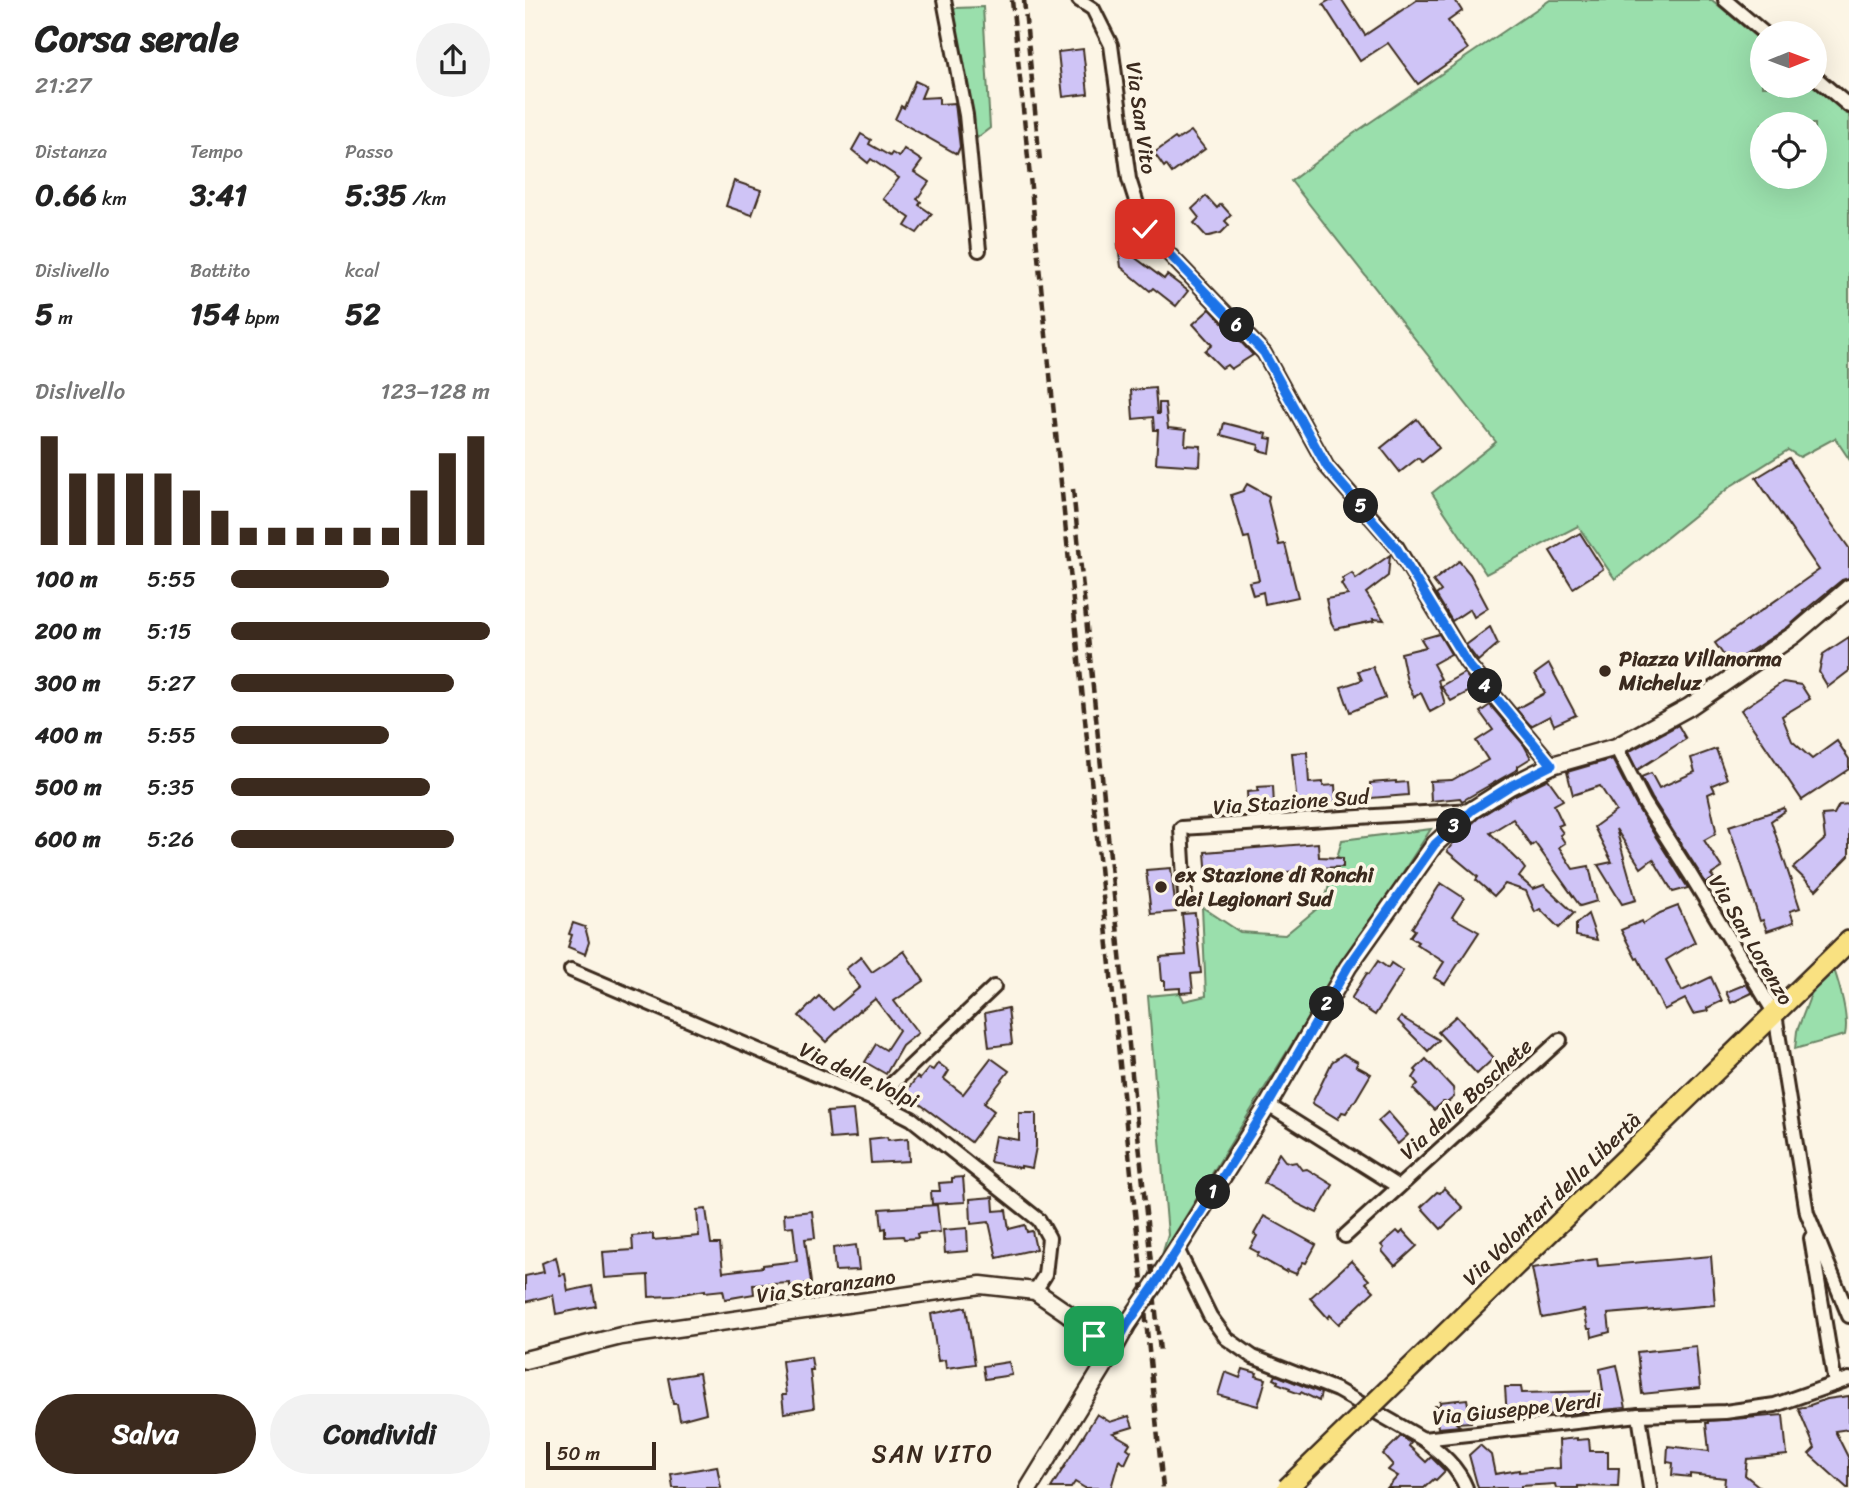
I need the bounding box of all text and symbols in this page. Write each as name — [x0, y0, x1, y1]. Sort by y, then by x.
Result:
text: Corsa serale — [35, 5, 239, 72]
north arrow — [1750, 21, 1827, 98]
map controls — [1750, 21, 1827, 189]
button: share — [416, 23, 490, 97]
street label: Via San Vito — [1114, 59, 1168, 177]
text: 21:27 — [35, 65, 92, 106]
button: locate — [1750, 112, 1827, 189]
text: Distanza — [35, 135, 107, 168]
text: Tempo — [190, 135, 243, 168]
text: Passo — [345, 135, 393, 168]
text: 0.66 — [35, 168, 97, 222]
text: 3:41 — [190, 168, 247, 222]
text: 5:35 — [345, 168, 407, 222]
text: km — [97, 182, 127, 215]
text: /km — [407, 182, 446, 215]
pin — [1115, 199, 1175, 259]
icon: check — [1126, 210, 1164, 248]
text: Dislivello — [35, 254, 109, 287]
text: Battito — [190, 254, 250, 287]
text: kcal — [345, 254, 380, 287]
text: 5 — [35, 287, 53, 341]
text: 154 — [190, 287, 240, 341]
text: 52 — [345, 287, 381, 341]
text: m — [53, 301, 73, 334]
text: bpm — [240, 301, 280, 334]
pin: 6 — [1219, 308, 1255, 342]
text: 6 — [1231, 308, 1242, 341]
text: Dislivello — [35, 371, 125, 412]
text: 123–128 m — [381, 371, 490, 412]
pin: 5 — [1343, 489, 1379, 524]
text: 5 — [1355, 489, 1366, 522]
text: 100 m — [35, 559, 98, 600]
text: 5:55 — [147, 559, 196, 600]
text: 200 m — [35, 611, 101, 652]
text: 5:15 — [147, 611, 192, 652]
place label: Piazza Villanorma Micheluz — [1618, 640, 1782, 702]
text: 300 m — [35, 663, 100, 704]
text: 5:27 — [147, 663, 194, 704]
marker: Piazza Villanorma Micheluz — [1597, 663, 1613, 679]
pin: 4 — [1467, 668, 1503, 704]
text: 4 — [1479, 669, 1490, 702]
text: 400 m — [35, 715, 102, 756]
text: 5:55 — [147, 715, 196, 756]
text: 500 m — [35, 767, 102, 808]
text: 5:35 — [147, 767, 195, 808]
street label: Via Stazione Sud — [1212, 777, 1372, 826]
pin: 3 — [1437, 808, 1471, 844]
text: 3 — [1448, 809, 1459, 842]
text: 600 m — [35, 819, 101, 860]
text: 5:26 — [147, 819, 194, 860]
place label: ex Stazione di Ronchi dei Legionari Sud — [1174, 856, 1375, 918]
street label: Via San Lorenzo — [1698, 867, 1804, 1013]
marker: ex Stazione di Ronchi dei Legionari Sud — [1153, 879, 1169, 895]
pin: 2 — [1309, 986, 1345, 1021]
text: 2 — [1321, 987, 1332, 1020]
street label: Via delle Boschete — [1391, 1028, 1542, 1170]
street label: Via delle Volpi — [793, 1031, 926, 1120]
street label: Via Volontari della Libertà — [1453, 1102, 1651, 1295]
pin: 1 — [1195, 1174, 1231, 1210]
text: 1 — [1208, 1175, 1217, 1208]
street label: Via Staranzano — [754, 1257, 898, 1315]
pin — [1064, 1306, 1124, 1366]
icon: arrive — [1075, 1317, 1113, 1355]
street label: Via Giuseppe Verdi — [1431, 1381, 1605, 1437]
button: Salva — [35, 1394, 256, 1474]
button: Condividi — [270, 1394, 490, 1474]
district label: SAN VITO — [872, 1433, 994, 1475]
text: 50 m — [557, 1437, 600, 1470]
scale bar — [546, 1439, 656, 1471]

